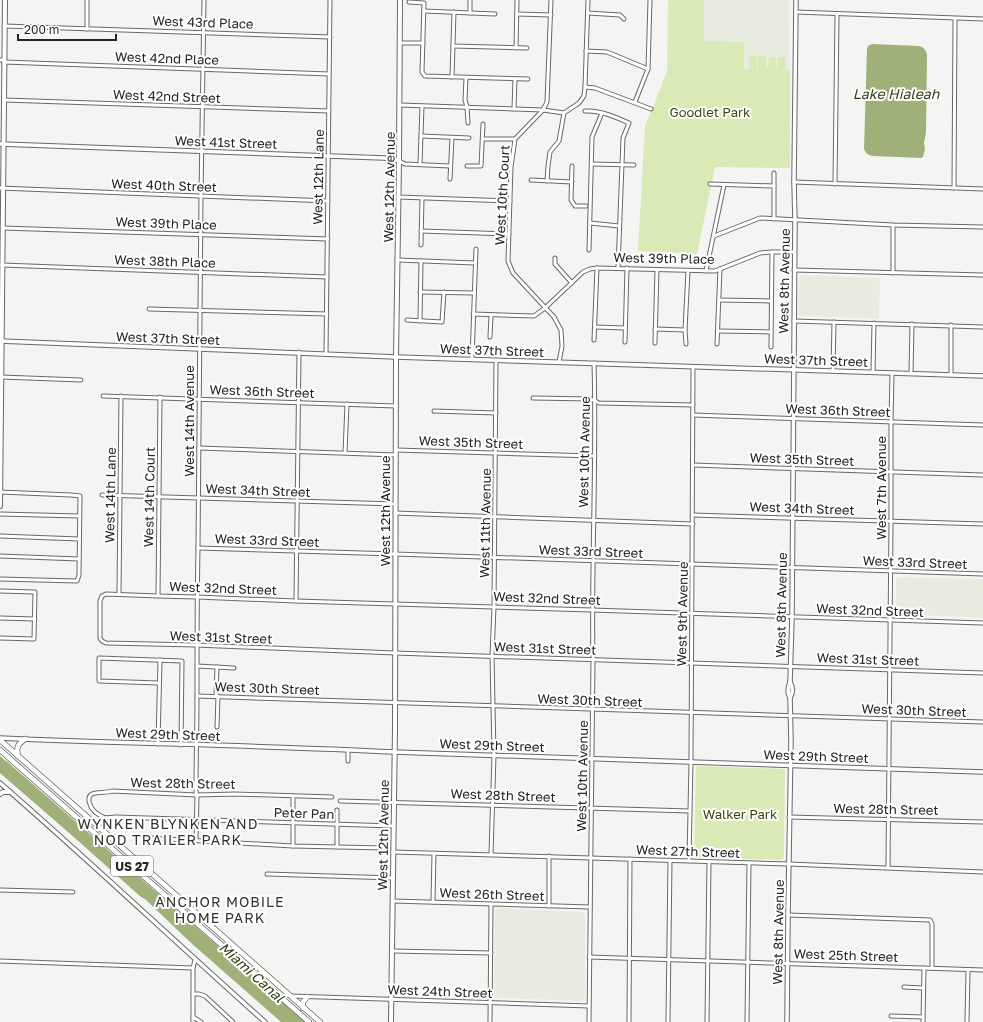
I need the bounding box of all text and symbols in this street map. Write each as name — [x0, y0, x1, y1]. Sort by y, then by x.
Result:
street label: West 43rd Place — [152, 12, 254, 32]
scale bar — [18, 16, 116, 42]
text: 200 m — [24, 22, 59, 37]
street label: West 42nd Place — [115, 48, 219, 68]
water label: Lake Hialeah — [853, 85, 941, 102]
street label: West 42nd Street — [113, 86, 221, 106]
park label: Goodlet Park — [670, 104, 751, 120]
street label: West 12th Lane — [309, 129, 327, 225]
street label: West 12th Avenue — [380, 131, 398, 243]
street label: West 41st Street — [174, 132, 278, 152]
street label: West 10th Court — [491, 144, 513, 246]
street label: West 40th Street — [111, 175, 217, 195]
street label: West 39th Place — [115, 213, 217, 233]
street label: West 8th Avenue — [775, 228, 793, 334]
street label: West 39th Place — [613, 249, 715, 267]
street label: West 38th Place — [114, 251, 216, 271]
street label: West 37th Street — [116, 328, 220, 348]
street label: West 37th Street — [440, 340, 544, 360]
street label: West 37th Street — [764, 350, 868, 370]
street label: West 14th Avenue — [181, 365, 197, 477]
street label: West 36th Street — [209, 381, 315, 401]
street label: West 10th Avenue — [575, 396, 593, 508]
street label: West 36th Street — [785, 400, 891, 420]
street label: West 35th Street — [418, 432, 524, 452]
street label: West 7th Avenue — [873, 436, 889, 540]
street label: West 14th Lane — [101, 447, 119, 543]
street label: West 14th Court — [140, 447, 158, 547]
street label: West 35th Street — [749, 449, 855, 469]
street label: West 12th Avenue — [377, 455, 393, 567]
street label: West 11th Avenue — [476, 468, 494, 578]
street label: West 34th Street — [205, 480, 311, 500]
street label: West 34th Street — [749, 498, 855, 518]
street label: West 33rd Street — [214, 530, 320, 550]
street label: West 33rd Street — [538, 541, 644, 561]
street label: West 8th Avenue — [772, 552, 790, 658]
street label: West 33rd Street — [862, 552, 968, 572]
street label: West 9th Avenue — [673, 561, 691, 667]
street label: West 32nd Street — [169, 578, 277, 598]
street label: West 32nd Street — [493, 588, 601, 608]
street label: West 32nd Street — [816, 600, 924, 620]
street label: West 31st Street — [169, 627, 273, 647]
street label: West 31st Street — [493, 638, 597, 658]
street label: West 31st Street — [816, 649, 920, 669]
street label: West 30th Street — [214, 678, 320, 698]
street label: West 30th Street — [537, 690, 643, 710]
street label: West 30th Street — [861, 700, 967, 720]
street label: West 10th Avenue — [573, 720, 591, 832]
street label: West 29th Street — [115, 724, 221, 744]
street label: West 29th Street — [439, 735, 545, 755]
street label: West 29th Street — [763, 746, 869, 766]
street label: West 28th Street — [130, 774, 236, 792]
street label: West 12th Avenue — [374, 779, 392, 891]
street label: West 28th Street — [450, 785, 556, 805]
street label: West 28th Street — [833, 800, 939, 818]
street label: Peter Pan — [273, 804, 335, 822]
park label: Walker Park — [703, 806, 778, 822]
district label: WYNKEN BLYNKEN AND NOD TRAILER PARK — [77, 815, 259, 848]
street label: West 27th Street — [636, 841, 740, 861]
road number: US 27 — [111, 856, 153, 876]
street label: West 8th Avenue — [769, 879, 787, 985]
street label: West 26th Street — [439, 884, 545, 904]
district label: ANCHOR MOBILE HOME PARK — [155, 893, 285, 926]
water label: Miami Canal — [216, 938, 288, 1006]
street label: West 25th Street — [793, 945, 899, 965]
street label: West 24th Street — [387, 981, 493, 1001]

